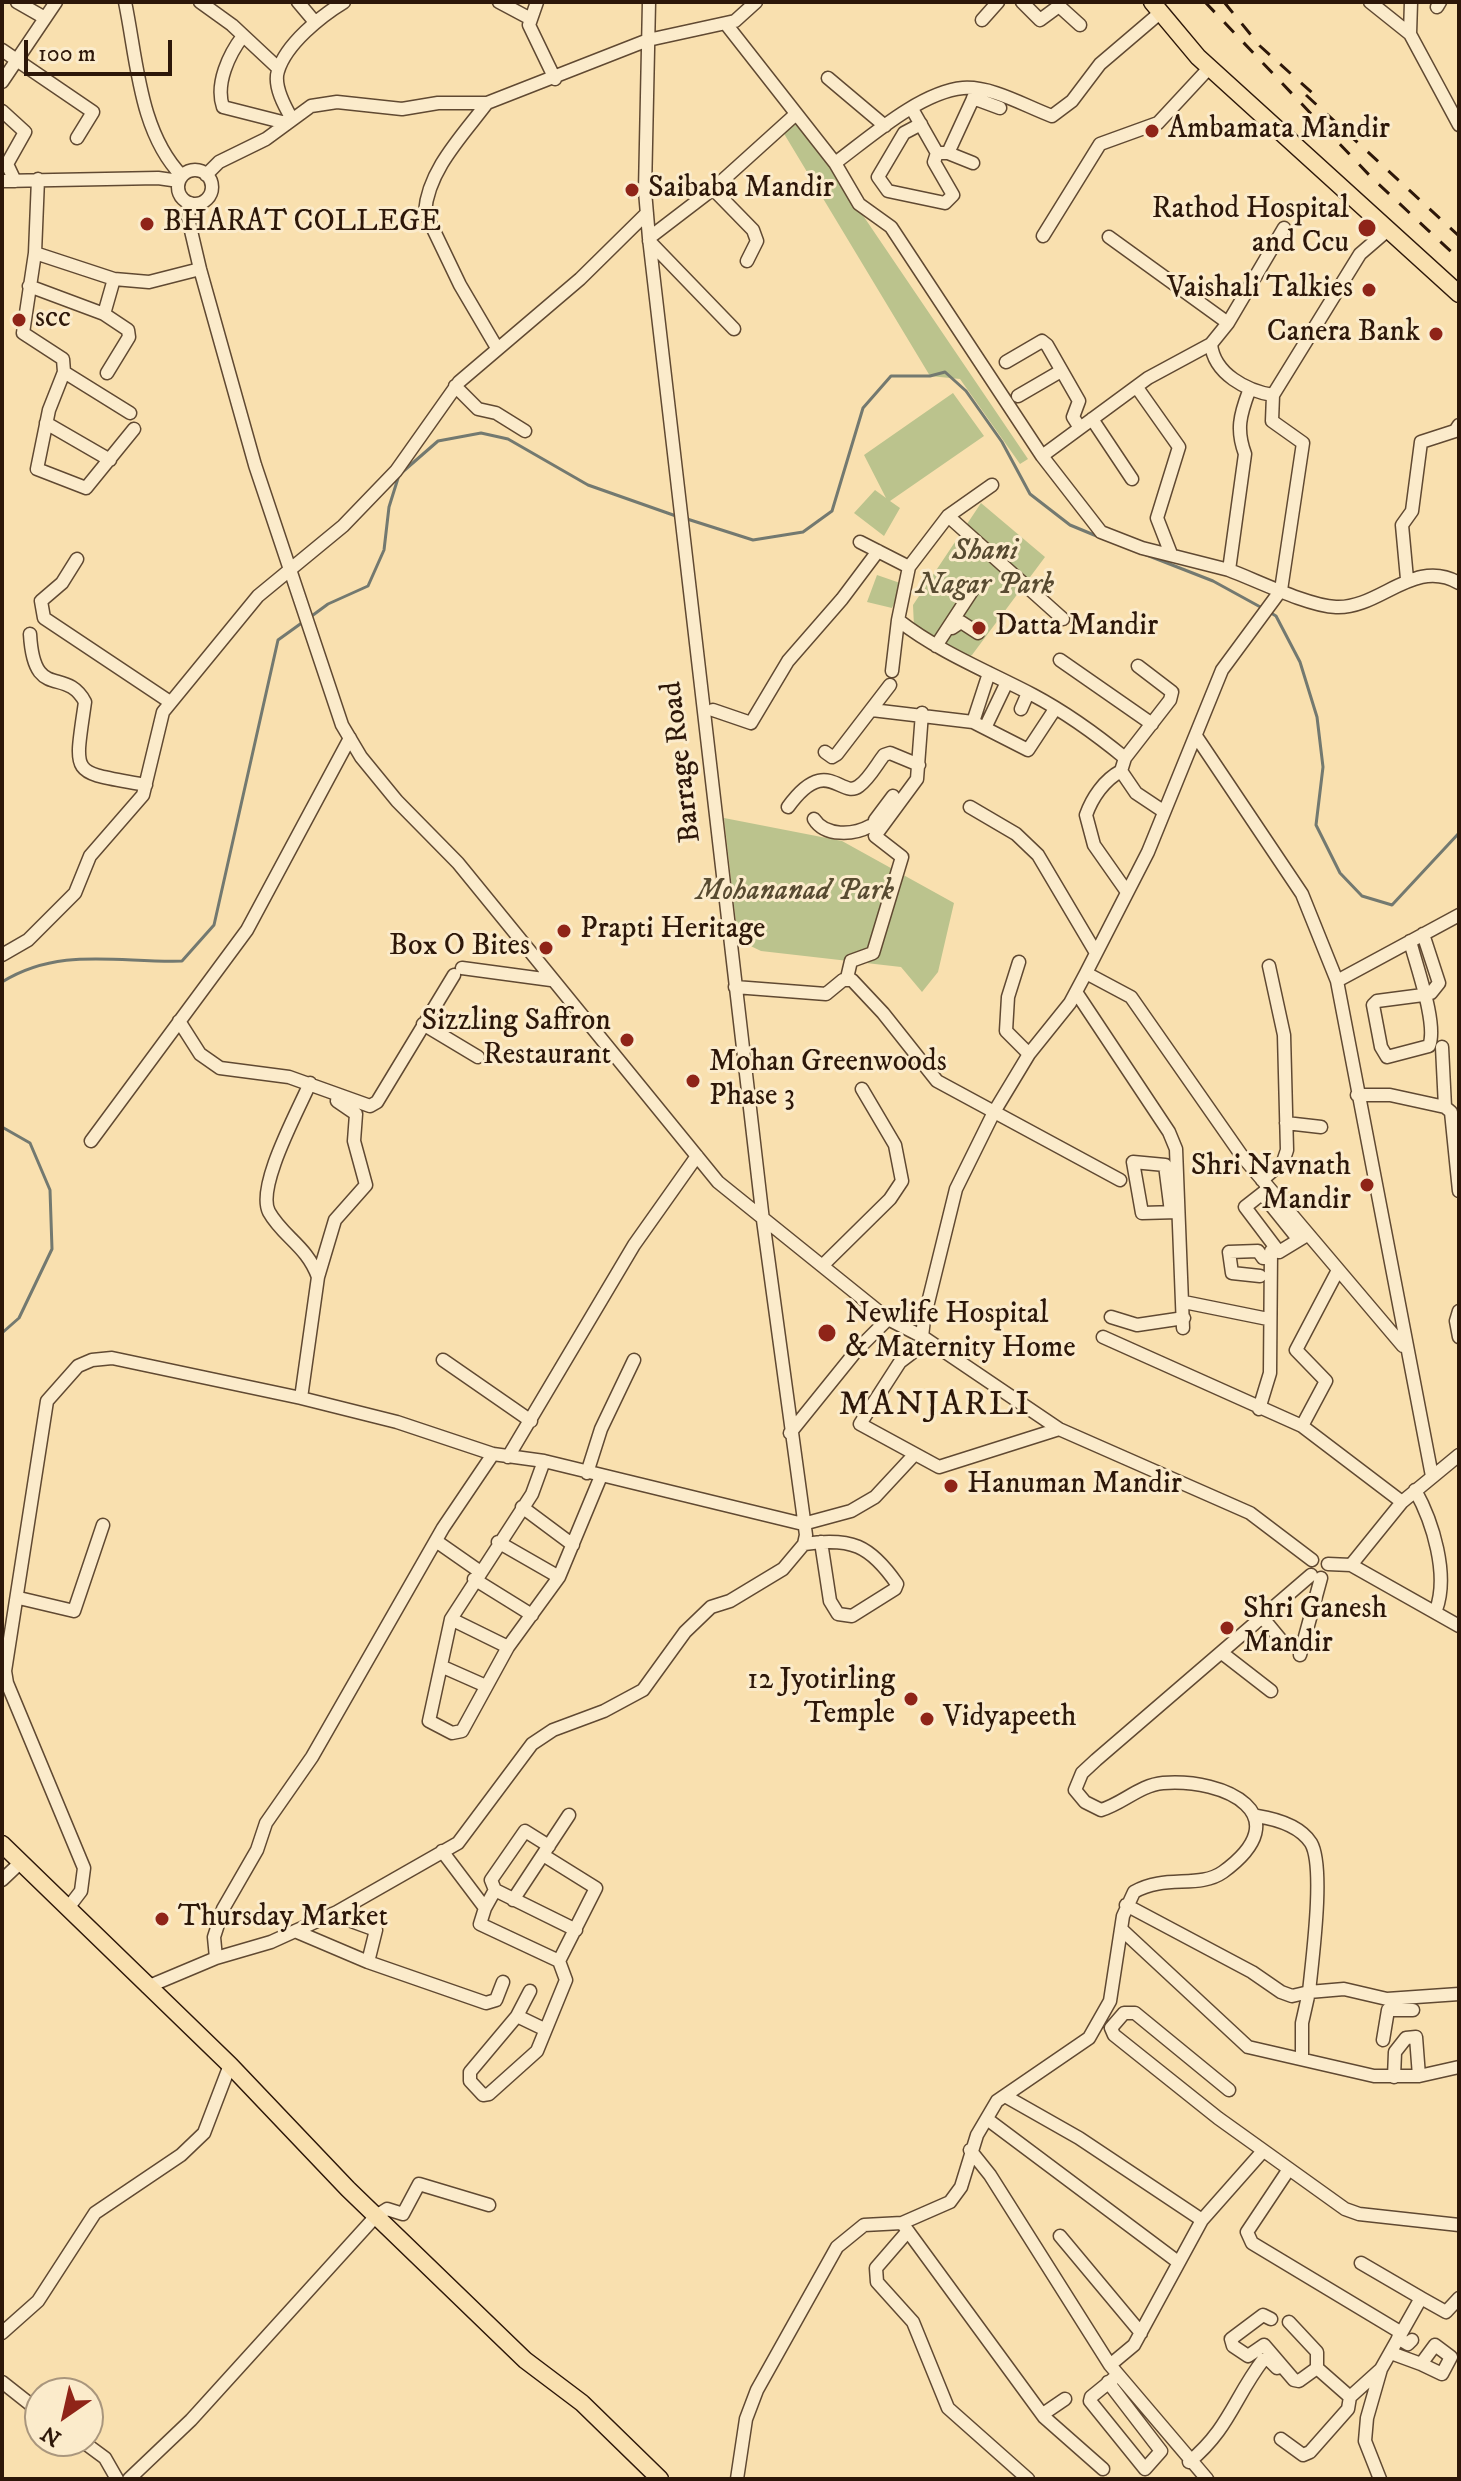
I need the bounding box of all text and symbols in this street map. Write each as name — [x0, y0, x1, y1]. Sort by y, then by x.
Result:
scale bar — [28, 24, 176, 74]
text: 100 m — [38, 39, 96, 69]
place label: Ambamata Mandir — [1168, 113, 1390, 149]
marker: Ambamata Mandir — [1143, 122, 1161, 140]
place label: Saibaba Mandir — [648, 172, 834, 208]
marker: Saibaba Mandir — [623, 181, 641, 199]
place label: Rathod Hospital and Ccu — [1152, 193, 1349, 264]
place label: BHARAT COLLEGE — [163, 206, 441, 242]
marker: BHARAT COLLEGE — [138, 215, 156, 233]
marker: Rathod Hospital and Ccu — [1356, 217, 1378, 239]
place label: Vaishali Talkies — [1167, 272, 1353, 308]
marker: Vaishali Talkies — [1360, 281, 1378, 299]
place label: scc — [35, 302, 71, 338]
marker: scc — [10, 311, 28, 329]
place label: Canera Bank — [1267, 316, 1420, 352]
marker: Canera Bank — [1427, 325, 1445, 343]
park label: Shani Nagar Park — [916, 535, 1054, 606]
place label: Datta Mandir — [995, 610, 1158, 646]
marker: Datta Mandir — [970, 619, 988, 637]
street label: Barrage Road — [655, 679, 711, 845]
park label: Mohananad Park — [696, 875, 894, 911]
place label: Prapti Heritage — [580, 913, 765, 949]
marker: Prapti Heritage — [555, 922, 573, 940]
place label: Box O Bites — [389, 930, 530, 966]
marker: Box O Bites — [537, 939, 555, 957]
place label: Sizzling Saffron Restaurant — [421, 1005, 611, 1076]
marker: Sizzling Saffron Restaurant — [618, 1031, 636, 1049]
place label: Mohan Greenwoods Phase 3 — [709, 1046, 947, 1116]
marker: Mohan Greenwoods Phase 3 — [684, 1072, 702, 1090]
place label: Shri Navnath Mandir — [1191, 1150, 1351, 1220]
marker: Shri Navnath Mandir — [1358, 1176, 1376, 1194]
place label: Newlife Hospital & Maternity Home — [845, 1298, 1076, 1368]
marker: Newlife Hospital & Maternity Home — [816, 1322, 838, 1344]
district label: MANJARLI — [839, 1387, 1031, 1427]
place label: Hanuman Mandir — [967, 1468, 1182, 1504]
marker: Hanuman Mandir — [942, 1477, 960, 1495]
place label: Shri Ganesh Mandir — [1243, 1593, 1387, 1664]
marker: Shri Ganesh Mandir — [1218, 1619, 1236, 1637]
place label: 12 Jyotirling Temple — [747, 1664, 895, 1734]
marker: 12 Jyotirling Temple — [902, 1690, 920, 1708]
place label: Vidyapeeth — [943, 1701, 1076, 1737]
marker: Vidyapeeth — [918, 1710, 936, 1728]
place label: Thursday Market — [178, 1901, 388, 1937]
marker: Thursday Market — [153, 1910, 171, 1928]
north arrow — [24, 2377, 104, 2457]
text: N — [36, 2419, 66, 2452]

